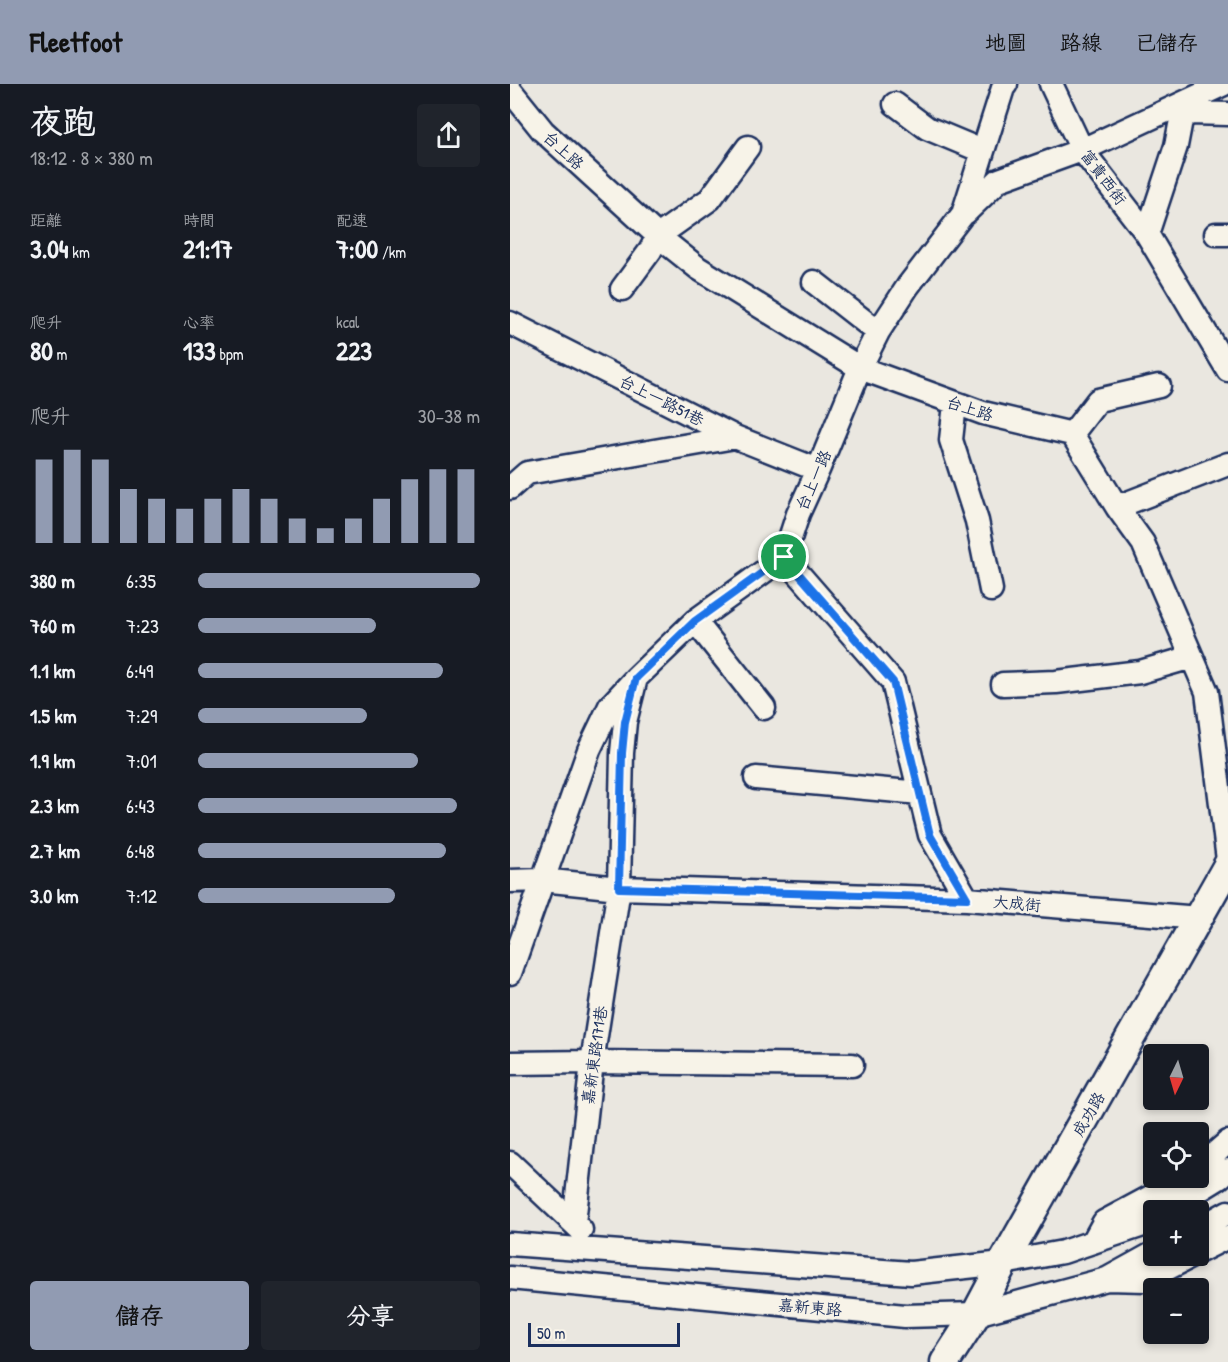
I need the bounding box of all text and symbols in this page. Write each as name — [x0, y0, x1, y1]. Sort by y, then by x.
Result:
text: Fleetfoot — [30, 23, 122, 61]
text: 地圖 — [985, 28, 1027, 57]
text: 路線 — [1060, 28, 1102, 57]
text: 已儲存 — [1135, 28, 1198, 57]
text: 夜跑 — [30, 99, 96, 143]
button: share — [417, 104, 480, 167]
street label: 台上路 — [539, 126, 589, 174]
text: 18:12 · 8 × 380 m — [30, 144, 153, 171]
street label: 富貴西街 — [1076, 145, 1132, 209]
text: 距離 — [30, 209, 62, 231]
text: 時間 — [183, 209, 215, 231]
text: 配速 — [336, 209, 368, 231]
text: 3.04 — [30, 231, 69, 266]
text: 21:17 — [183, 231, 233, 266]
text: 7:00 — [336, 231, 378, 266]
text: km — [69, 241, 90, 263]
text: /km — [378, 241, 406, 263]
text: 爬升 — [30, 311, 62, 333]
text: 心率 — [183, 311, 215, 333]
text: kcal — [336, 311, 359, 333]
text: 80 — [30, 333, 53, 368]
text: 133 — [183, 333, 216, 368]
text: 223 — [336, 333, 372, 368]
text: m — [53, 343, 67, 365]
text: bpm — [216, 343, 244, 365]
street label: 台上一路51巷 — [616, 369, 708, 431]
street label: 台上路 — [944, 390, 996, 426]
text: 爬升 — [30, 402, 70, 429]
text: 30–38 m — [418, 402, 480, 429]
street label: 台上一路 — [790, 446, 836, 514]
pin — [758, 531, 809, 582]
icon: arrive — [767, 540, 800, 573]
text: 380 m — [30, 567, 75, 594]
text: 6:35 — [126, 567, 156, 594]
text: 760 m — [30, 612, 75, 639]
text: 7:23 — [126, 612, 159, 639]
text: 1.1 km — [30, 657, 75, 684]
text: 6:49 — [126, 657, 153, 684]
text: 1.5 km — [30, 702, 77, 729]
text: 7:29 — [126, 702, 157, 729]
text: 1.9 km — [30, 747, 75, 774]
text: 7:01 — [126, 747, 157, 774]
text: 2.3 km — [30, 792, 79, 819]
text: 6:43 — [126, 792, 155, 819]
text: 2.7 km — [30, 837, 80, 864]
text: 6:48 — [126, 837, 155, 864]
text: 3.0 km — [30, 882, 79, 909]
text: 7:12 — [126, 882, 157, 909]
street label: 大成街 — [992, 890, 1042, 916]
street label: 嘉新東路171巷 — [576, 1004, 612, 1106]
north arrow — [1143, 1044, 1209, 1110]
map controls — [1143, 1044, 1209, 1344]
street label: 成功路 — [1066, 1088, 1110, 1140]
button: locate — [1143, 1122, 1209, 1188]
button: + — [1143, 1200, 1209, 1266]
button: − — [1143, 1278, 1209, 1344]
button: 儲存 — [30, 1281, 249, 1350]
button: 分享 — [261, 1281, 480, 1350]
street label: 嘉新東路 — [777, 1293, 843, 1321]
scale bar — [528, 1320, 680, 1348]
text: 50 m — [537, 1322, 566, 1344]

